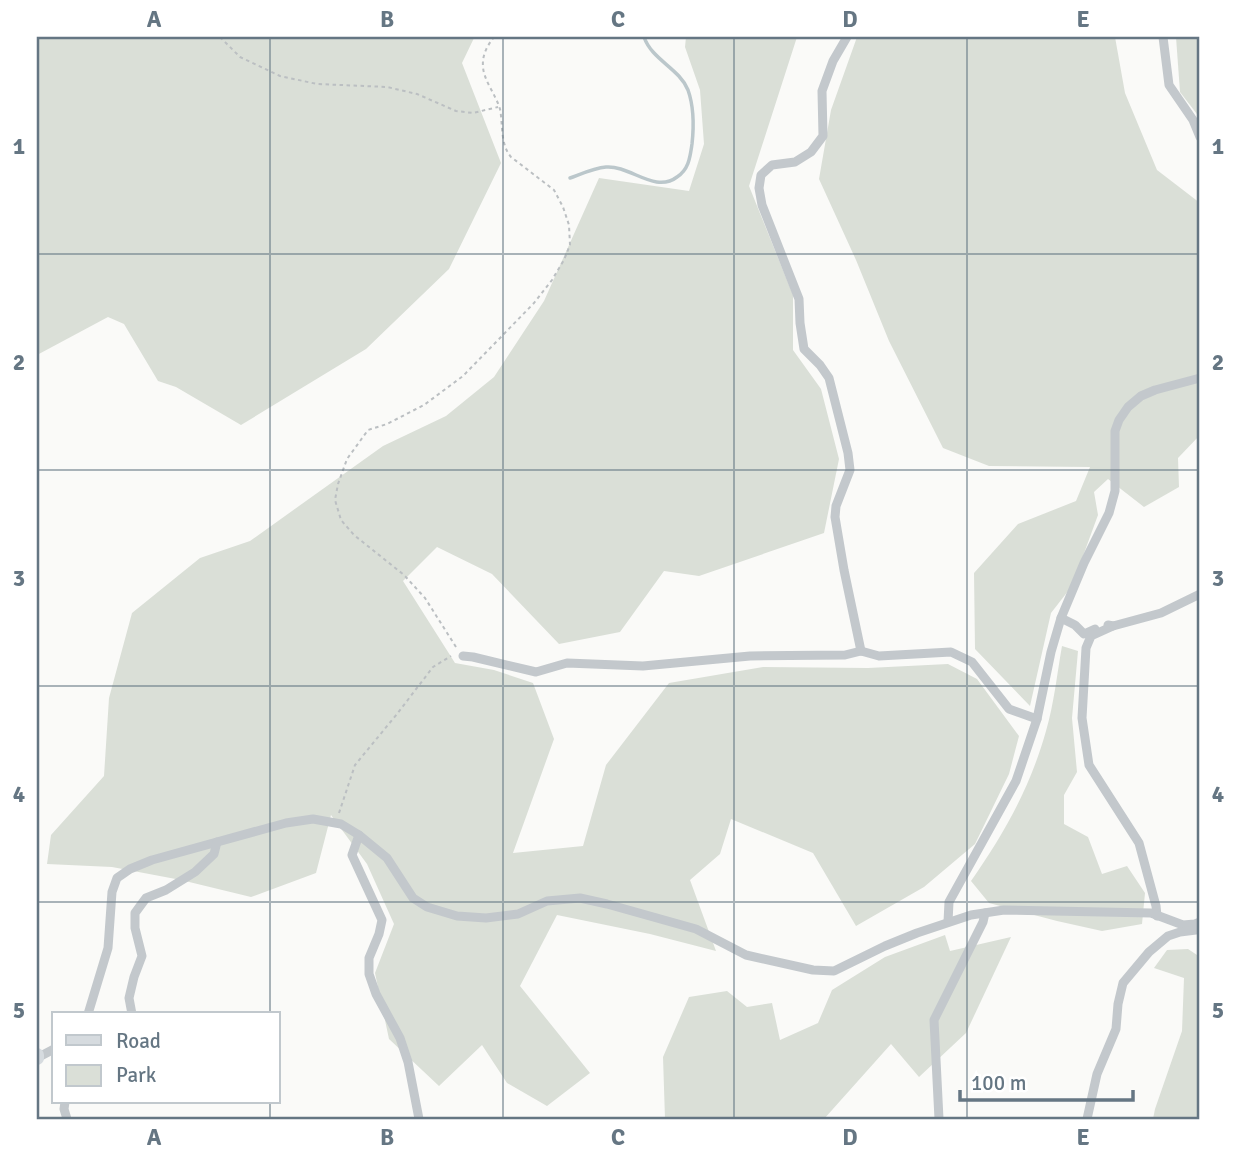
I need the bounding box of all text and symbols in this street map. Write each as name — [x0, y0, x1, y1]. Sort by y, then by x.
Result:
text: A — [147, 5, 162, 34]
text: B — [380, 5, 394, 34]
text: C — [611, 5, 625, 34]
text: D — [842, 5, 858, 34]
text: E — [1076, 5, 1090, 34]
text: 1 — [13, 132, 25, 161]
text: 1 — [1212, 132, 1224, 161]
text: 2 — [13, 348, 25, 377]
text: 2 — [1212, 348, 1224, 377]
text: 3 — [13, 564, 25, 593]
text: 3 — [1212, 564, 1224, 593]
text: 4 — [13, 780, 25, 809]
text: 4 — [1212, 780, 1224, 809]
text: 5 — [13, 996, 25, 1025]
text: 5 — [1212, 996, 1224, 1025]
legend — [52, 1012, 280, 1104]
text: Road — [116, 1028, 161, 1054]
scale bar — [960, 1058, 1134, 1102]
text: Park — [116, 1062, 157, 1088]
text: 100 m — [971, 1070, 1026, 1096]
text: A — [147, 1123, 162, 1152]
text: B — [380, 1123, 394, 1152]
text: C — [611, 1123, 625, 1152]
text: D — [842, 1123, 858, 1152]
text: E — [1076, 1123, 1090, 1152]

